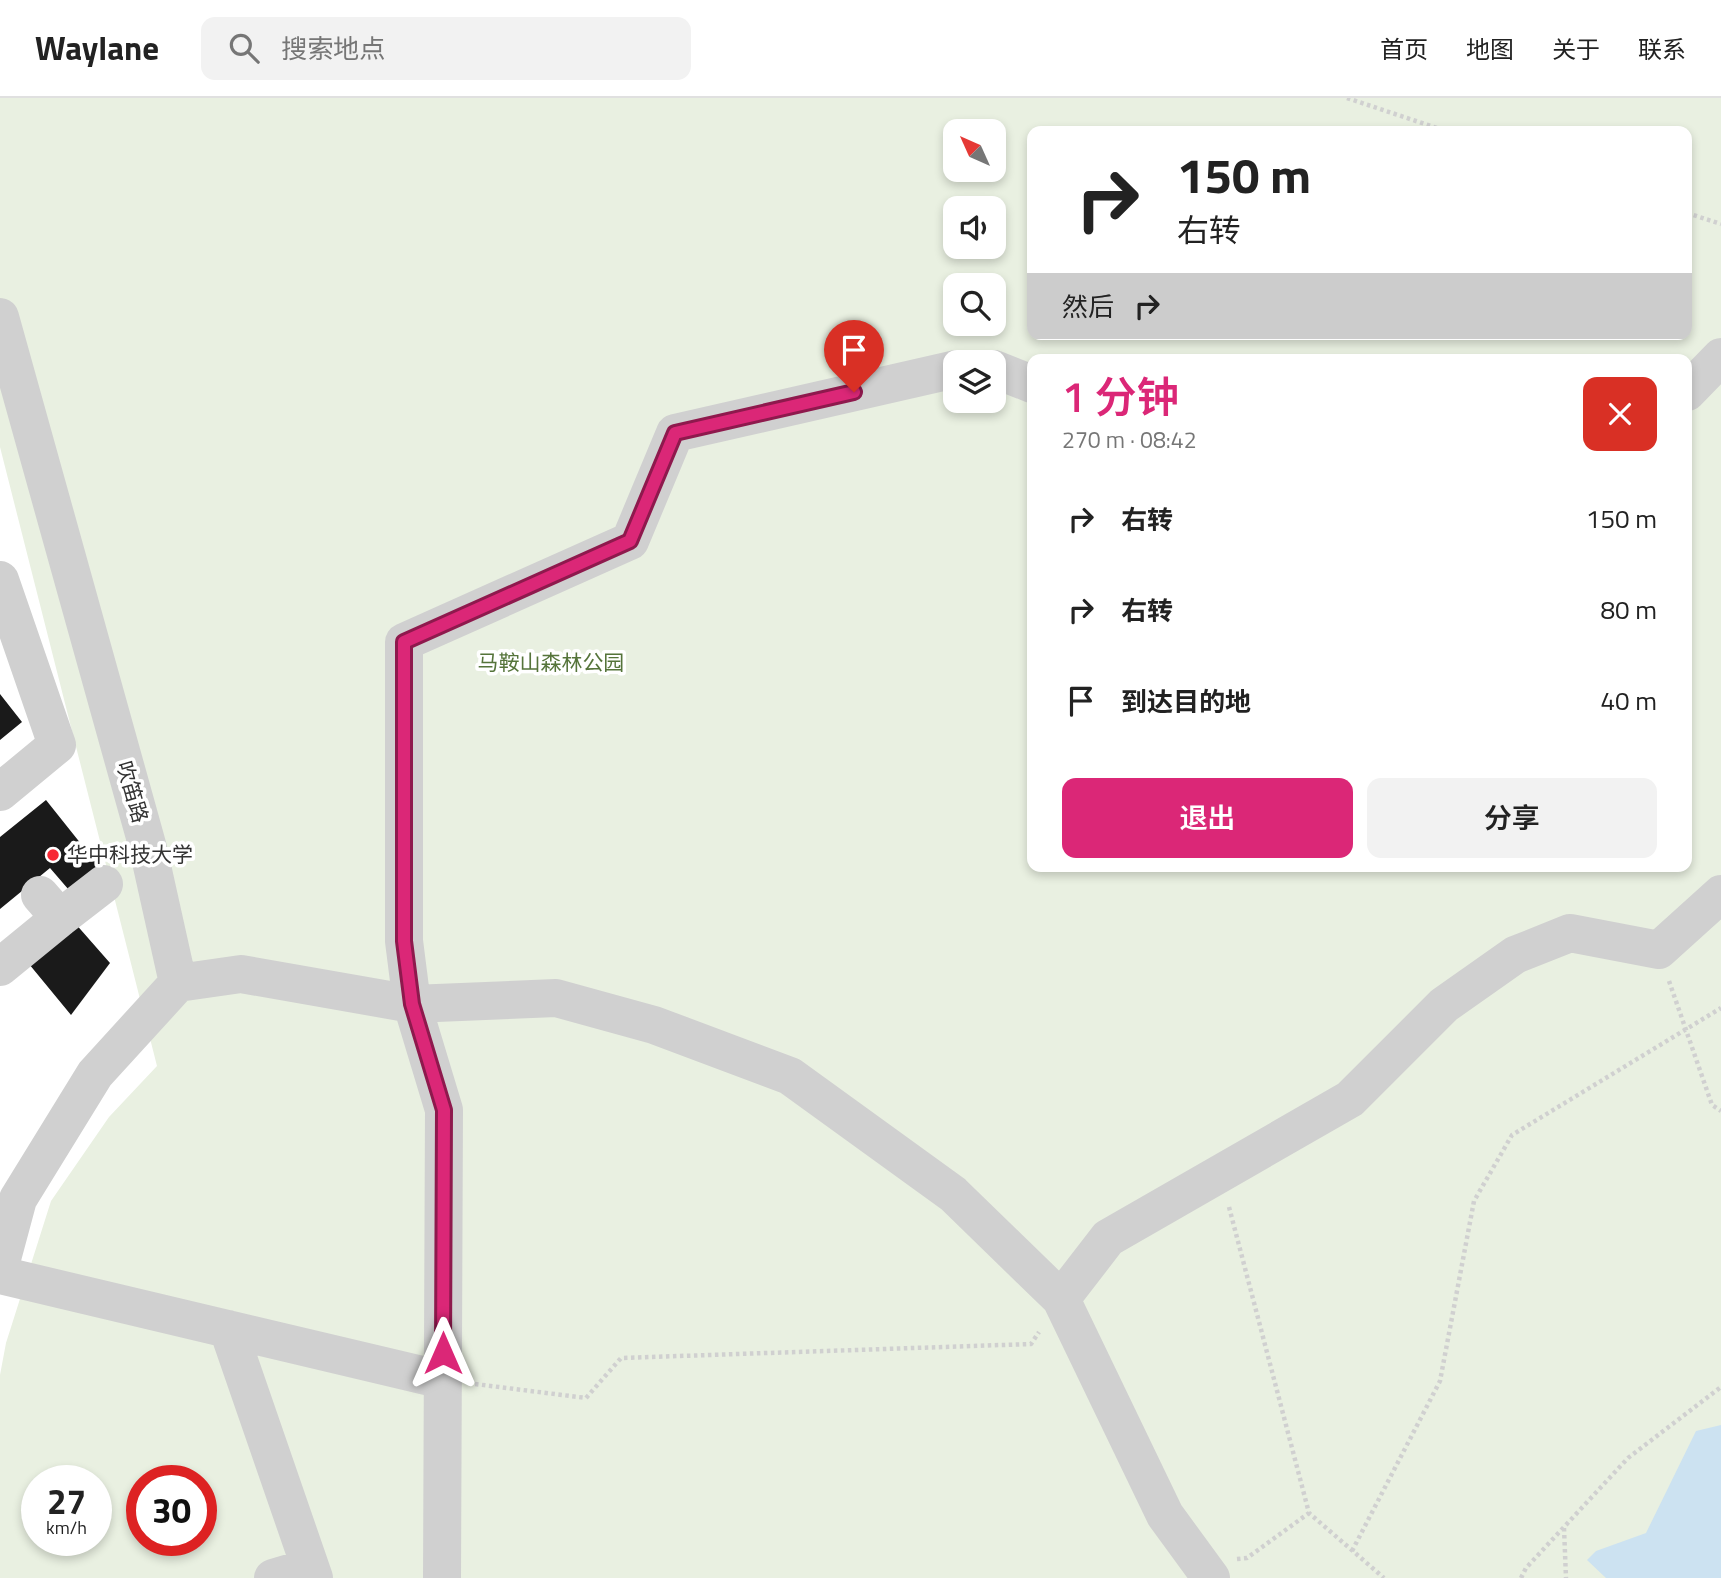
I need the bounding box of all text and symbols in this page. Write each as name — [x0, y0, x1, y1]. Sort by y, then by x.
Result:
search box — [201, 17, 691, 80]
text: Waylane — [35, 23, 159, 73]
icon: search — [225, 29, 263, 67]
text: 搜索地点 — [281, 29, 385, 68]
text: 首页 — [1380, 31, 1428, 67]
text: 地图 — [1466, 31, 1514, 67]
text: 关于 — [1552, 31, 1600, 67]
text: 联系 — [1638, 31, 1686, 67]
north arrow — [943, 119, 1006, 182]
map controls — [943, 119, 1006, 413]
text: 150 m — [1177, 137, 1311, 212]
icon: right — [1062, 154, 1153, 245]
button: sound — [943, 196, 1006, 259]
text: 右转 — [1177, 206, 1241, 254]
button: search — [943, 273, 1006, 336]
text: 然后 — [1062, 287, 1114, 326]
icon: right — [1128, 287, 1166, 325]
pin — [824, 320, 884, 392]
icon: arrive — [835, 331, 873, 369]
button: layers — [943, 350, 1006, 413]
text: 1 分钟 — [1062, 364, 1179, 428]
button: close — [1583, 377, 1657, 451]
text: 270 m · 08:42 — [1062, 422, 1197, 457]
text: 150 m — [1586, 499, 1657, 538]
icon: right — [1062, 500, 1100, 538]
text: 右转 — [1121, 500, 1173, 539]
text: 80 m — [1600, 590, 1657, 629]
icon: right — [1062, 591, 1100, 629]
text: 右转 — [1121, 591, 1173, 630]
park label: 马鞍山森林公园 — [478, 646, 625, 678]
text: 40 m — [1600, 681, 1657, 720]
icon: arrive — [1062, 682, 1100, 720]
text: 到达目的地 — [1121, 682, 1251, 721]
street label: 吹笛路 — [109, 757, 157, 826]
button: 退出 — [1062, 778, 1353, 858]
button: 分享 — [1367, 778, 1657, 858]
place label: 华中科技大学 — [67, 838, 193, 870]
marker: 华中科技大学 — [45, 847, 61, 863]
position arrow — [406, 1316, 480, 1390]
speed limit sign: 30 — [126, 1465, 217, 1556]
text: 27 — [47, 1474, 86, 1528]
text: km/h — [46, 1514, 87, 1541]

